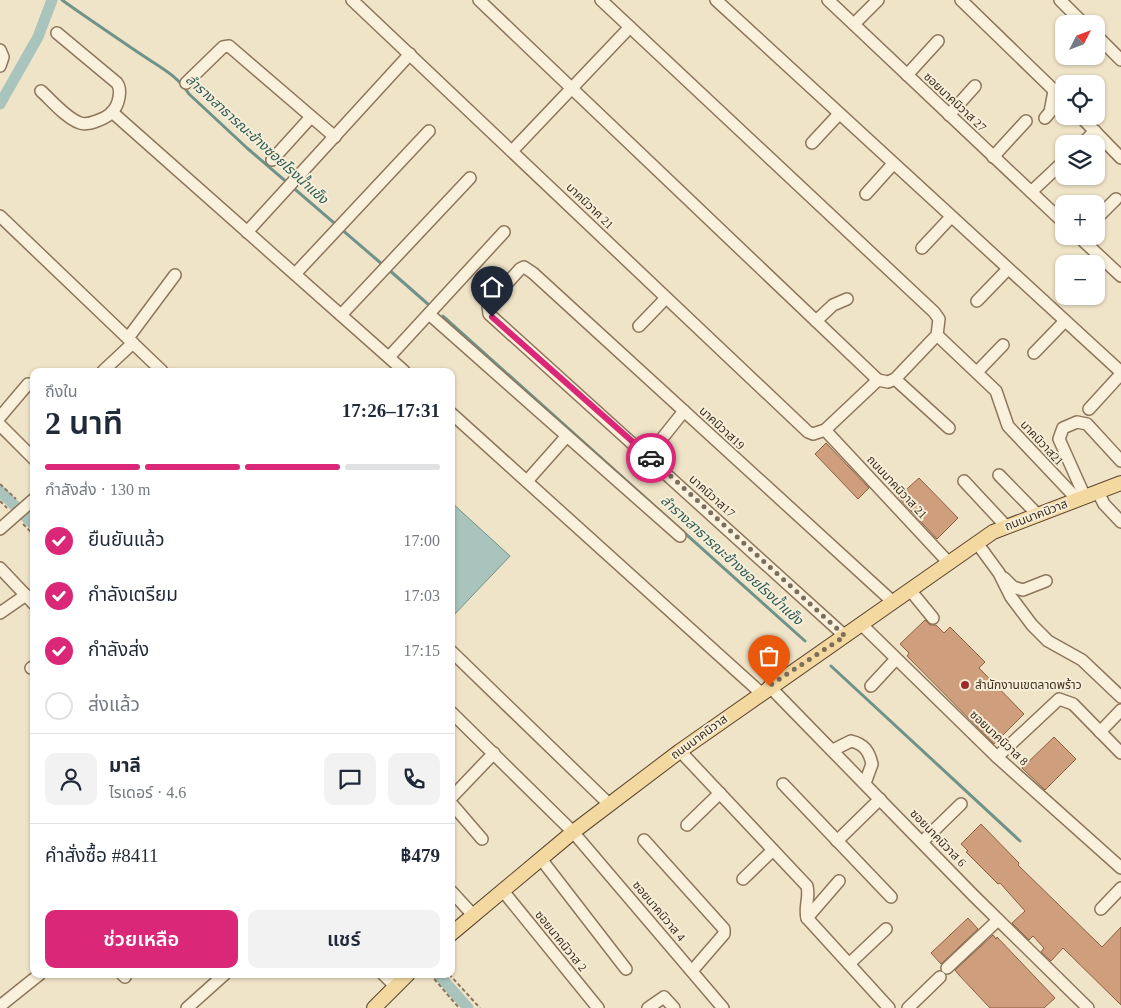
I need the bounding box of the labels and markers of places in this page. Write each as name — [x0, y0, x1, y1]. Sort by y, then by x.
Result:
pin — [471, 266, 513, 317]
pin — [748, 635, 790, 686]
place label: สำนักงานเขตลาดพร้าว — [975, 678, 1082, 692]
marker: สำนักงานเขตลาดพร้าว — [959, 679, 971, 691]

